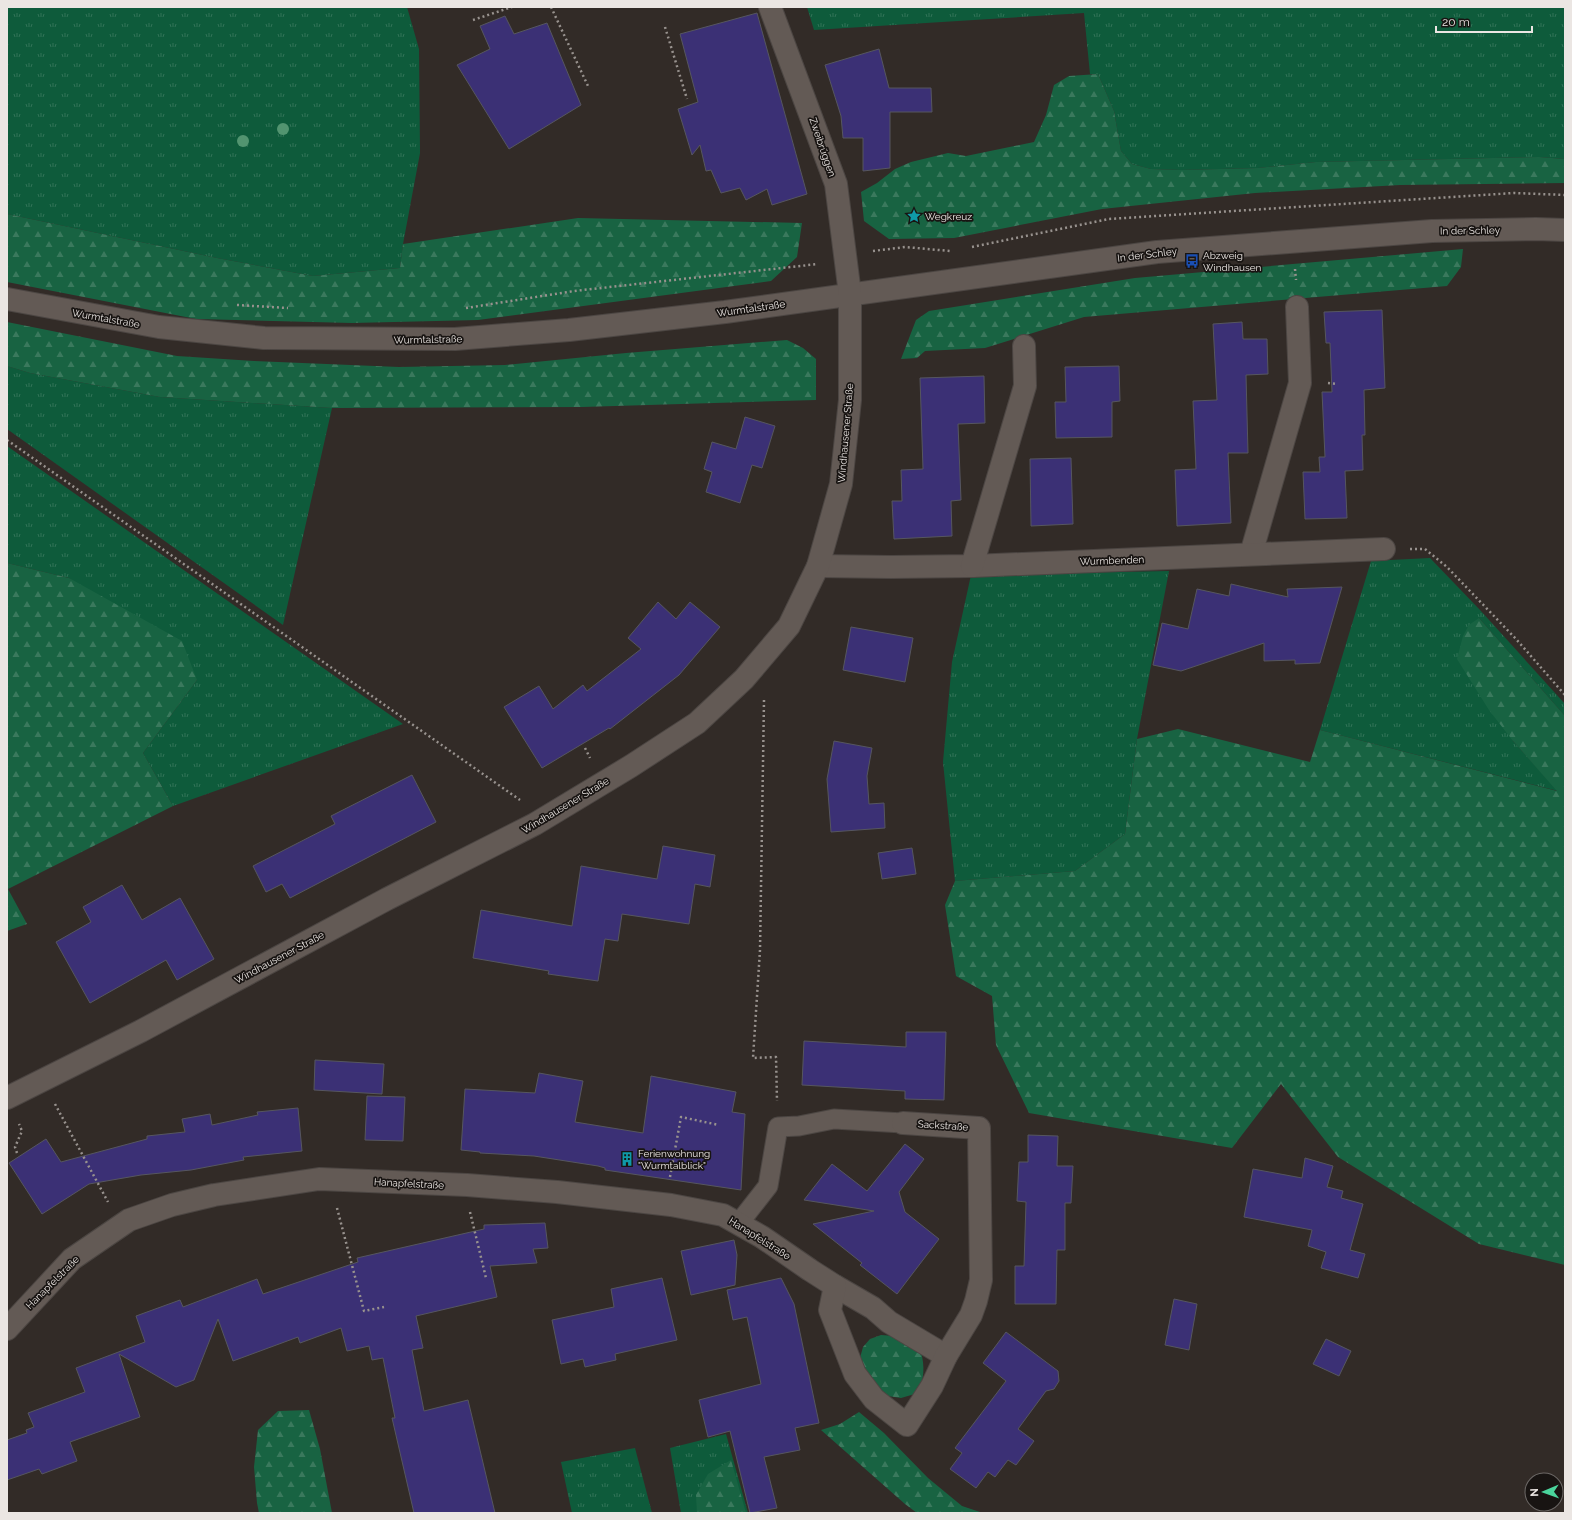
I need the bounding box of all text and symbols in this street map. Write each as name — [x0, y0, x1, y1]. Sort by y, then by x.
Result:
scale bar — [1436, 8, 1532, 34]
text: 20 m — [1442, 15, 1470, 29]
street label: Zweibrüggen — [807, 116, 838, 178]
place icon: Wegkreuz — [906, 208, 922, 224]
place label: Wegkreuz — [925, 211, 972, 222]
street label: In der Schley — [1440, 224, 1501, 237]
street label: In der Schley — [1117, 245, 1178, 264]
place label: Abzweig Windhausen — [1203, 250, 1262, 273]
bus stop icon: Abzweig Windhausen — [1184, 253, 1200, 269]
street label: Wurmtalstraße — [716, 298, 786, 319]
street label: Wurmtalstraße — [71, 307, 141, 330]
street label: Wurmtalstraße — [394, 333, 463, 346]
street label: Windhausener Straße — [836, 383, 855, 483]
street label: Wurmbenden — [1080, 554, 1145, 567]
street label: Windhausener Straße — [520, 775, 611, 836]
street label: Windhausener Straße — [233, 929, 326, 986]
street label: Sackstraße — [917, 1118, 969, 1133]
place label: Ferienwohnung "Wurmtalblick" — [638, 1148, 710, 1171]
building icon: Ferienwohnung "Wurmtalblick" — [619, 1151, 635, 1167]
street label: Hanapfelstraße — [374, 1176, 445, 1191]
street label: Hanapfelstraße — [727, 1215, 793, 1262]
street label: Hanapfelstraße — [24, 1253, 81, 1311]
north arrow — [1524, 1472, 1564, 1512]
text: N — [1528, 1488, 1541, 1497]

